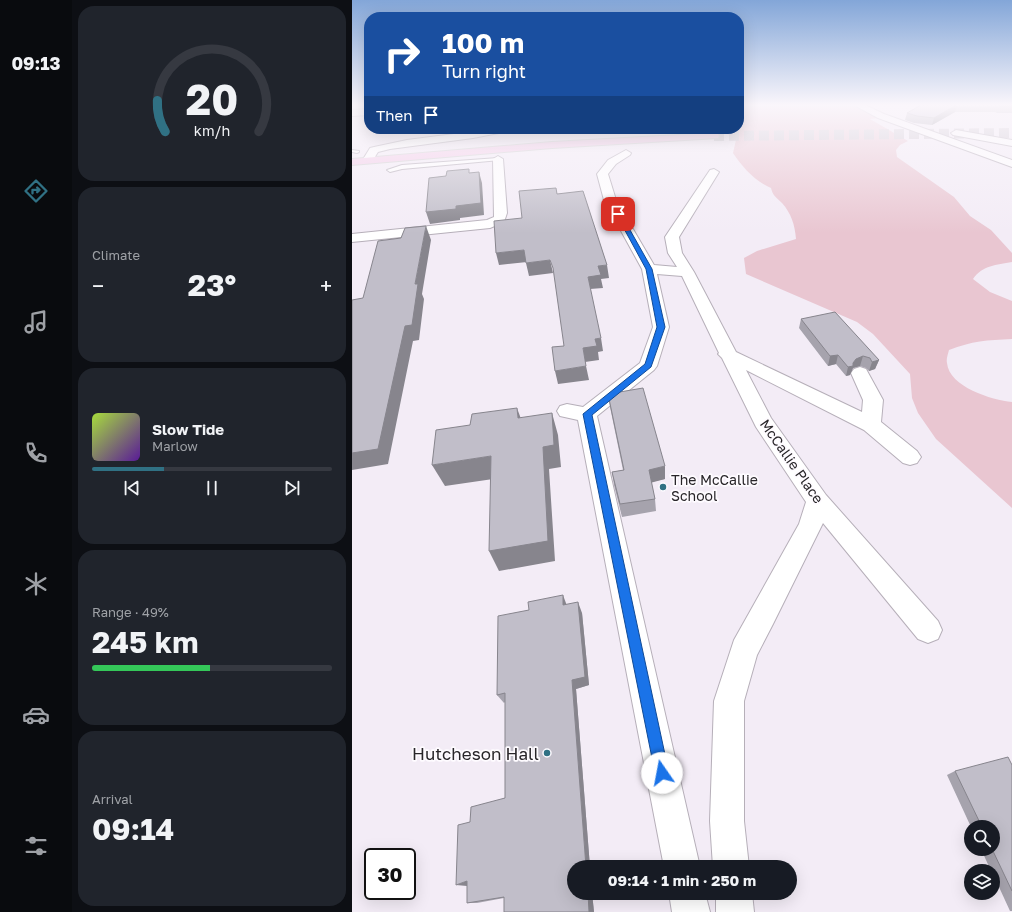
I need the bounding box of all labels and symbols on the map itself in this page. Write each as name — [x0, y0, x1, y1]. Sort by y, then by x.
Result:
pin — [601, 197, 635, 231]
street label: McCallie Place — [757, 416, 827, 506]
place label: The McCallie School — [671, 471, 758, 504]
marker: The McCallie School — [658, 482, 668, 492]
place label: Hutcheson Hall — [412, 743, 539, 764]
marker: Hutcheson Hall — [542, 748, 552, 758]
position arrow — [641, 752, 683, 794]
speed limit sign: 30 — [364, 848, 416, 900]

